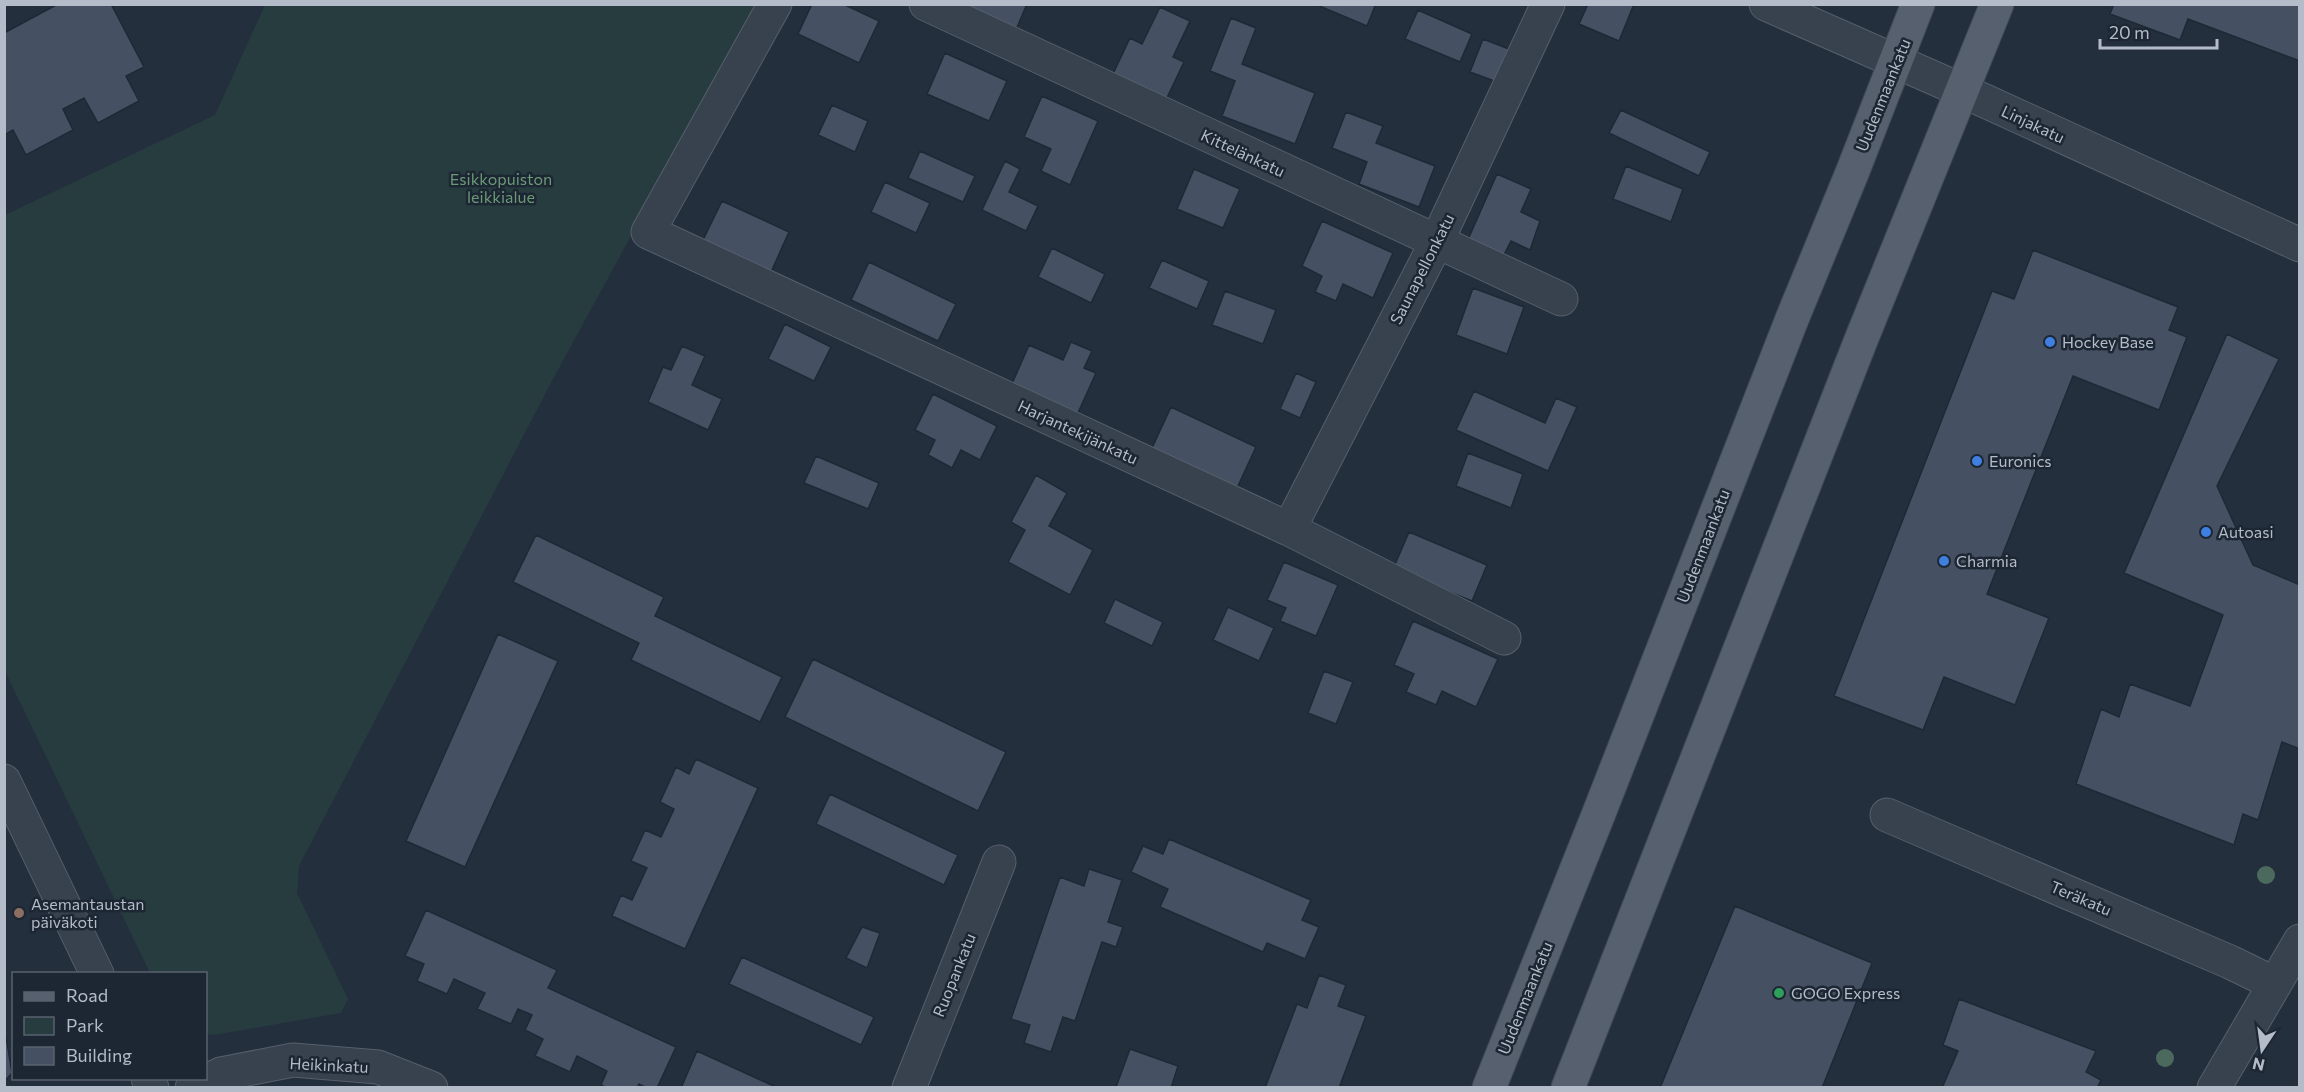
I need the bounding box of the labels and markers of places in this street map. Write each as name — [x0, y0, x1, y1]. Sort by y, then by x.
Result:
place label: Hockey Base — [2062, 332, 2154, 351]
marker: Hockey Base — [2043, 335, 2057, 349]
place label: Euronics — [1989, 451, 2052, 470]
marker: Euronics — [1970, 454, 1984, 468]
place label: Autoasi — [2218, 522, 2274, 541]
marker: Autoasi — [2199, 525, 2213, 539]
place label: Charmia — [1956, 551, 2017, 570]
marker: Charmia — [1937, 554, 1951, 568]
place label: Asemantaustan päiväkoti — [31, 894, 144, 931]
marker: Asemantaustan päiväkoti — [12, 906, 26, 920]
place label: GOGO Express — [1791, 983, 1900, 1002]
marker: GOGO Express — [1772, 986, 1786, 1000]

